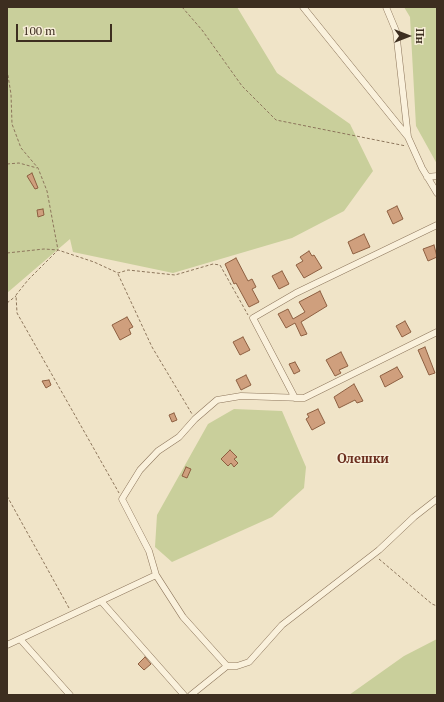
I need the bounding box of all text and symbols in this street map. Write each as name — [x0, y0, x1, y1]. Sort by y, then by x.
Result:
scale bar — [18, 16, 114, 42]
north arrow — [388, 16, 428, 56]
text: 100 m — [23, 23, 55, 38]
text: Пн — [413, 28, 427, 44]
district label: Олешки — [337, 451, 389, 467]

